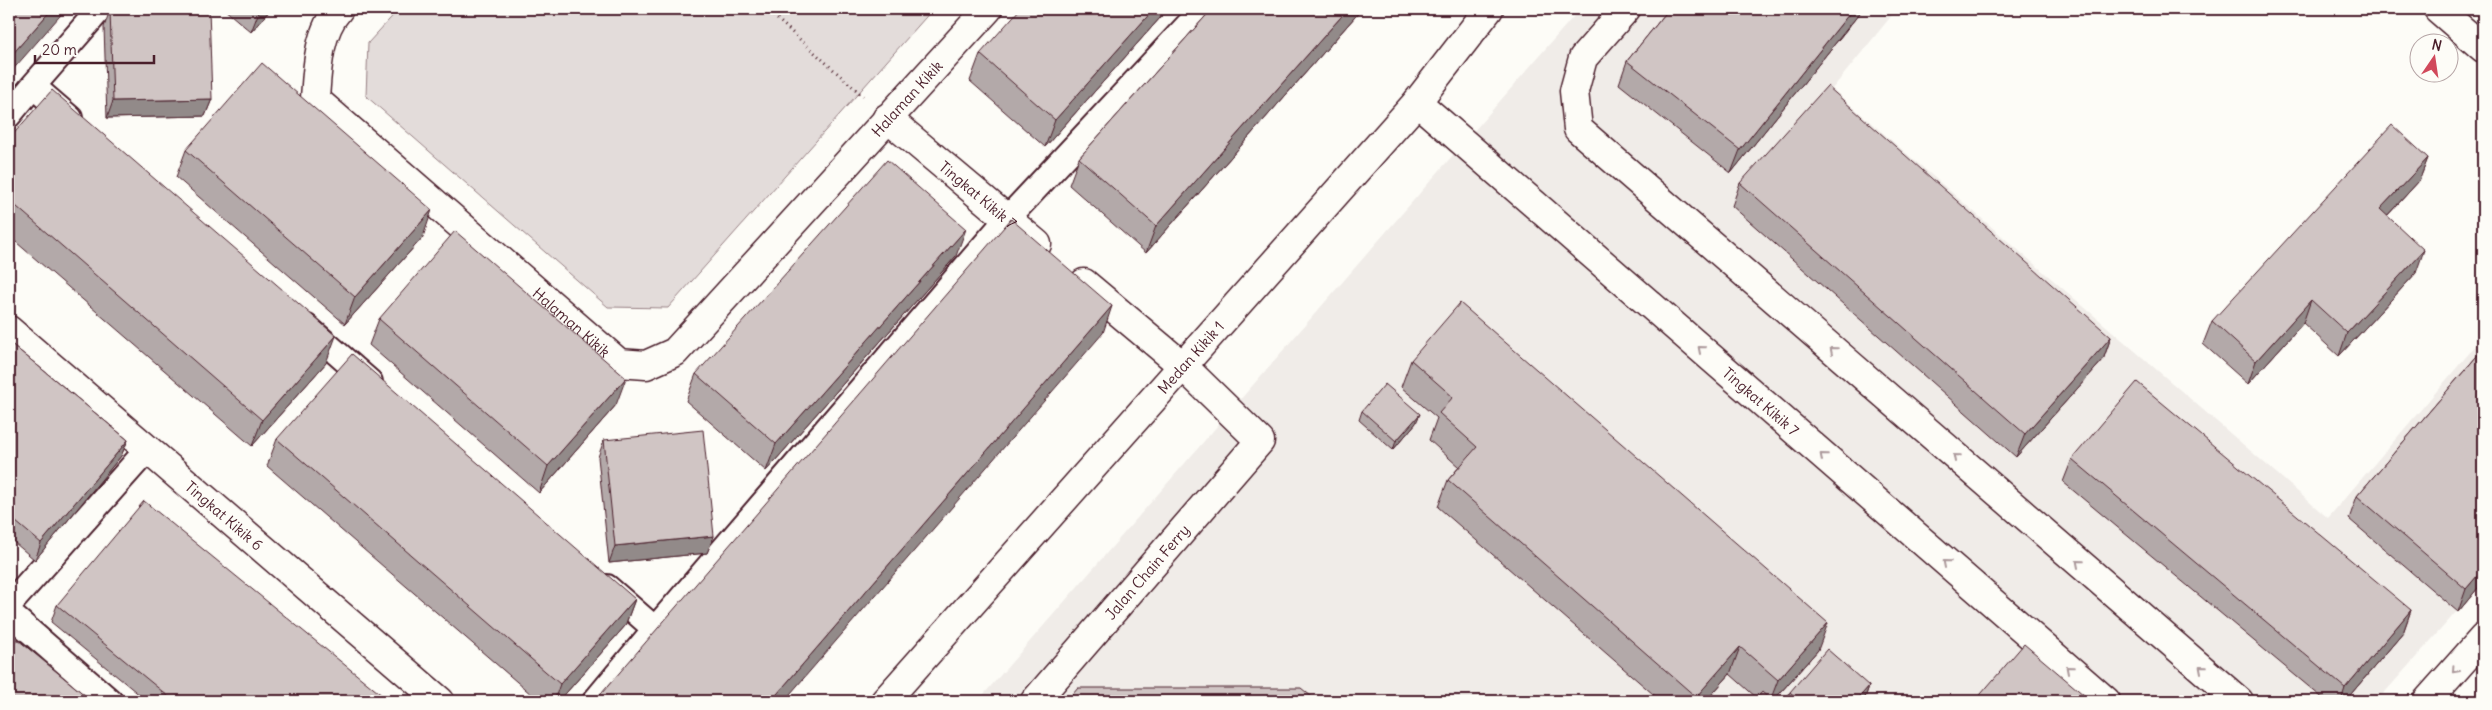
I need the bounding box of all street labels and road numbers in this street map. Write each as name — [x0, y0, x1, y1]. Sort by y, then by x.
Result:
street label: Halaman Kikik — [867, 56, 946, 140]
street label: Tingkat Kikik 7 — [936, 157, 1021, 232]
street label: Halaman Kikik — [529, 283, 615, 361]
street label: Medan Kikik 1 — [1153, 317, 1228, 397]
street label: Tingkat Kikik 7 — [1719, 363, 1803, 440]
street label: Tingkat Kikik 6 — [181, 477, 267, 554]
street label: Jalan Chain Ferry — [1101, 520, 1193, 623]

